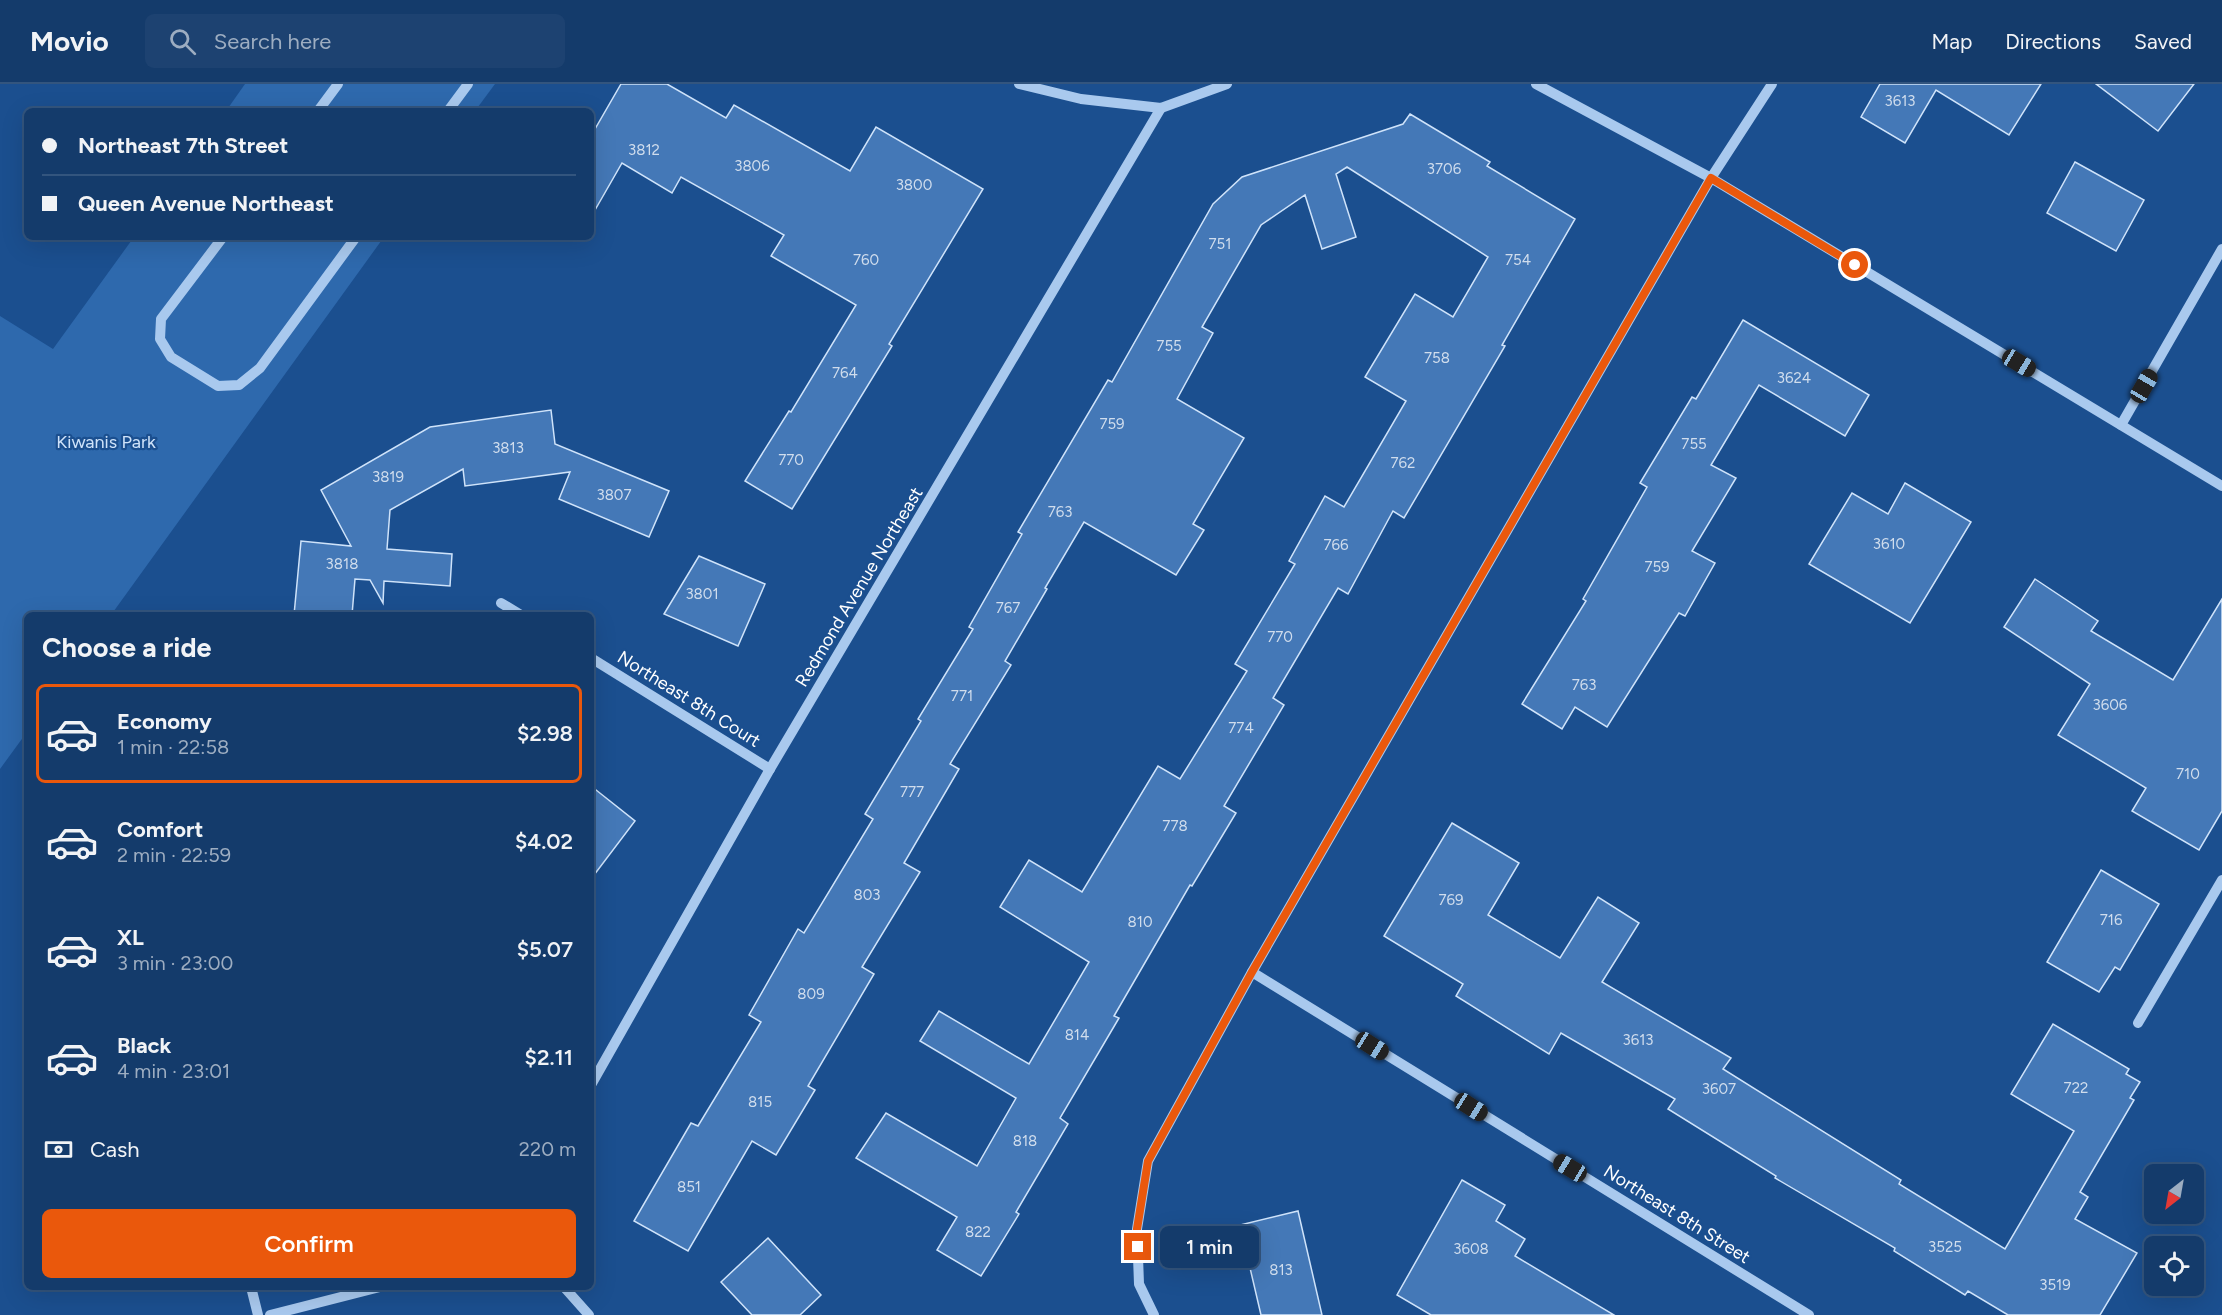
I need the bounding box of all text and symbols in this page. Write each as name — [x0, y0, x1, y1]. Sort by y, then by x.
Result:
search box — [145, 14, 565, 68]
text: Movio — [30, 24, 109, 58]
icon: search — [166, 25, 199, 58]
text: Search here — [214, 28, 331, 55]
text: Map — [1931, 29, 1972, 54]
text: Directions — [2005, 29, 2101, 54]
text: Saved — [2134, 29, 2192, 54]
house number: 3613 — [1884, 92, 1916, 110]
text: Northeast 7th Street — [78, 132, 288, 159]
house number: 3812 — [628, 141, 660, 159]
house number: 3806 — [734, 157, 770, 175]
house number: 3706 — [1427, 160, 1462, 178]
house number: 3800 — [896, 176, 932, 194]
text: Queen Avenue Northeast — [78, 190, 334, 217]
house number: 751 — [1209, 235, 1231, 253]
house number: 760 — [853, 251, 879, 269]
house number: 754 — [1505, 251, 1531, 269]
route start — [1841, 251, 1868, 278]
house number: 755 — [1156, 337, 1182, 355]
car — [1999, 346, 2039, 380]
house number: 758 — [1424, 349, 1450, 367]
house number: 764 — [832, 364, 858, 382]
car — [2127, 366, 2161, 406]
house number: 3624 — [1777, 369, 1811, 387]
house number: 759 — [1099, 415, 1125, 433]
park label: Kiwanis Park — [56, 431, 156, 453]
house number: 755 — [1681, 435, 1707, 453]
house number: 3813 — [492, 439, 524, 457]
house number: 770 — [778, 451, 804, 469]
house number: 762 — [1391, 454, 1415, 472]
house number: 3819 — [372, 468, 404, 486]
street label: Redmond Avenue Northeast — [791, 483, 928, 691]
house number: 3807 — [596, 486, 632, 504]
house number: 763 — [1048, 503, 1072, 521]
house number: 3610 — [1873, 535, 1905, 553]
house number: 766 — [1323, 536, 1349, 554]
house number: 3818 — [326, 555, 358, 573]
house number: 759 — [1644, 558, 1670, 576]
house number: 3801 — [685, 585, 719, 603]
house number: 767 — [996, 599, 1020, 617]
house number: 770 — [1267, 628, 1293, 646]
text: Choose a ride — [42, 631, 211, 664]
street label: Northeast 8th Court — [613, 646, 765, 752]
house number: 763 — [1572, 676, 1596, 694]
house number: 771 — [951, 687, 973, 705]
house number: 3606 — [2093, 696, 2128, 714]
icon: car — [45, 707, 99, 761]
text: Economy — [117, 708, 212, 735]
house number: 774 — [1228, 719, 1254, 737]
text: $2.98 — [517, 720, 573, 747]
text: 1 min · 22:58 — [117, 735, 229, 759]
house number: 710 — [2176, 765, 2200, 783]
house number: 777 — [900, 783, 924, 801]
icon: car — [45, 815, 99, 869]
text: Comfort — [117, 816, 203, 843]
house number: 778 — [1162, 817, 1188, 835]
text: $4.02 — [515, 828, 573, 855]
text: 2 min · 22:59 — [117, 843, 231, 867]
house number: 803 — [854, 886, 881, 904]
house number: 769 — [1438, 891, 1464, 909]
house number: 716 — [2100, 911, 2123, 929]
house number: 810 — [1127, 913, 1153, 931]
icon: car — [45, 923, 99, 977]
text: XL — [117, 924, 144, 951]
text: $5.07 — [517, 936, 573, 963]
text: 3 min · 23:00 — [117, 951, 233, 975]
house number: 809 — [797, 985, 825, 1003]
house number: 814 — [1065, 1026, 1089, 1044]
car — [1352, 1029, 1392, 1063]
icon: car — [45, 1031, 99, 1085]
house number: 3613 — [1622, 1031, 1654, 1049]
text: Black — [117, 1032, 171, 1059]
text: $2.11 — [525, 1044, 573, 1071]
text: 4 min · 23:01 — [117, 1059, 230, 1083]
house number: 722 — [2064, 1079, 2088, 1097]
house number: 3607 — [1702, 1080, 1736, 1098]
car — [1451, 1090, 1491, 1124]
house number: 815 — [748, 1093, 772, 1111]
house number: 818 — [1013, 1132, 1037, 1150]
icon: cash — [42, 1133, 75, 1166]
text: Cash — [90, 1136, 140, 1163]
text: 220 m — [519, 1137, 576, 1161]
car — [1550, 1151, 1590, 1185]
street label: Northeast 8th Street — [1600, 1160, 1755, 1268]
north arrow — [2144, 1164, 2204, 1224]
map controls — [2144, 1164, 2204, 1296]
house number: 851 — [677, 1178, 701, 1196]
button: Confirm — [42, 1209, 576, 1278]
house number: 822 — [965, 1223, 991, 1241]
callout: 1 min — [1159, 1226, 1258, 1268]
route end — [1124, 1233, 1151, 1260]
text: 1 min — [1186, 1235, 1233, 1259]
button: locate — [2144, 1236, 2204, 1296]
house number: 3525 — [1928, 1238, 1962, 1256]
house number: 3608 — [1453, 1240, 1489, 1258]
house number: 813 — [1269, 1261, 1293, 1279]
house number: 3519 — [2039, 1276, 2071, 1294]

